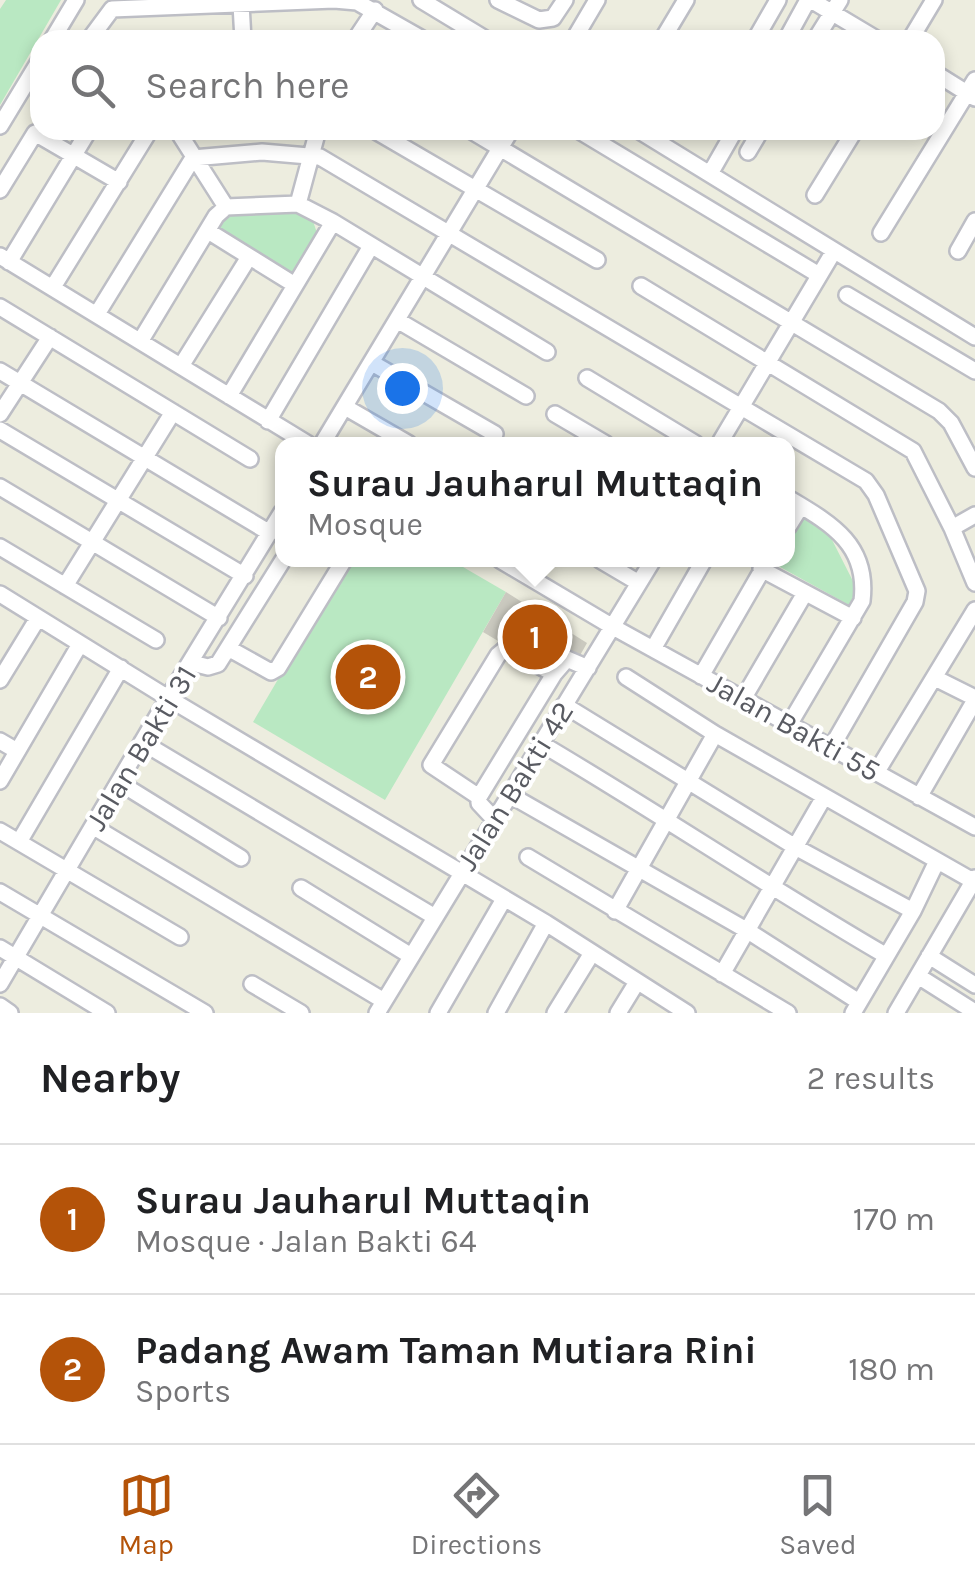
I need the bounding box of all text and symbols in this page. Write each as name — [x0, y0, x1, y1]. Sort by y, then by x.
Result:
search box — [30, 30, 945, 140]
icon: search — [65, 58, 120, 113]
text: Search here — [145, 63, 349, 108]
your location — [377, 363, 428, 414]
popup — [275, 437, 795, 567]
text: Surau Jauharul Muttaqin — [307, 461, 763, 506]
text: Mosque — [307, 506, 423, 543]
pin: 1 — [502, 600, 568, 674]
pin: 2 — [336, 640, 400, 714]
street label: Jalan Bakti 31 — [78, 659, 204, 837]
street label: Jalan Bakti 55 — [701, 665, 887, 789]
street label: Jalan Bakti 42 — [449, 695, 581, 877]
text: Nearby — [40, 1053, 180, 1103]
text: 2 results — [807, 1060, 935, 1097]
text: Surau Jauharul Muttaqin — [135, 1178, 591, 1223]
text: 1 — [67, 1201, 78, 1238]
text: 170 m — [853, 1201, 935, 1238]
text: Mosque · Jalan Bakti 64 — [135, 1223, 477, 1260]
text: Padang Awam Taman Mutiara Rini — [135, 1328, 757, 1373]
text: 2 — [63, 1351, 82, 1388]
text: 180 m — [848, 1351, 935, 1388]
text: Sports — [135, 1373, 231, 1410]
tab: Map — [118, 1468, 174, 1561]
tab: Directions — [411, 1468, 542, 1561]
tab: Saved — [779, 1468, 857, 1561]

